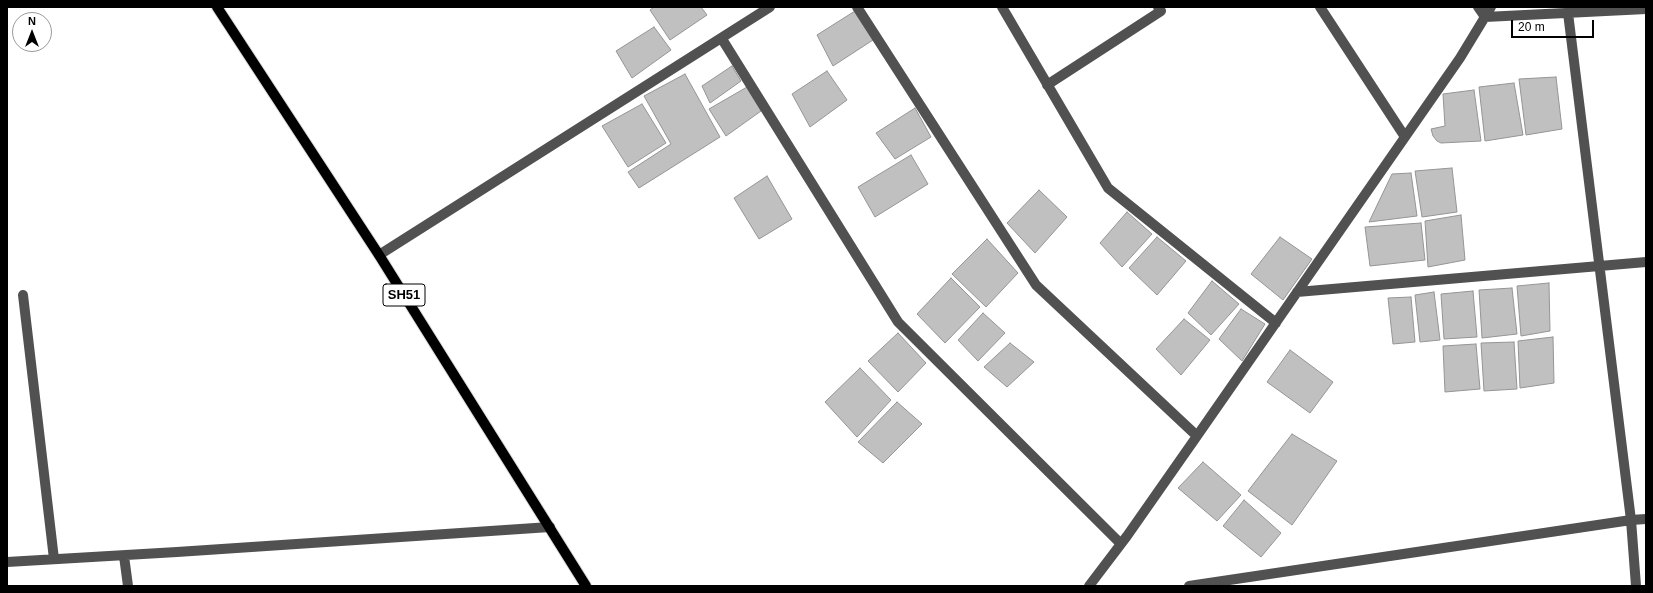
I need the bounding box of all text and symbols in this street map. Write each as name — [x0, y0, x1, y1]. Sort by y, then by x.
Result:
north arrow — [12, 12, 52, 52]
scale bar — [1513, 12, 1596, 38]
text: N — [28, 15, 36, 27]
text: 20 m — [1518, 20, 1545, 34]
road number: SH51 — [383, 284, 425, 306]

